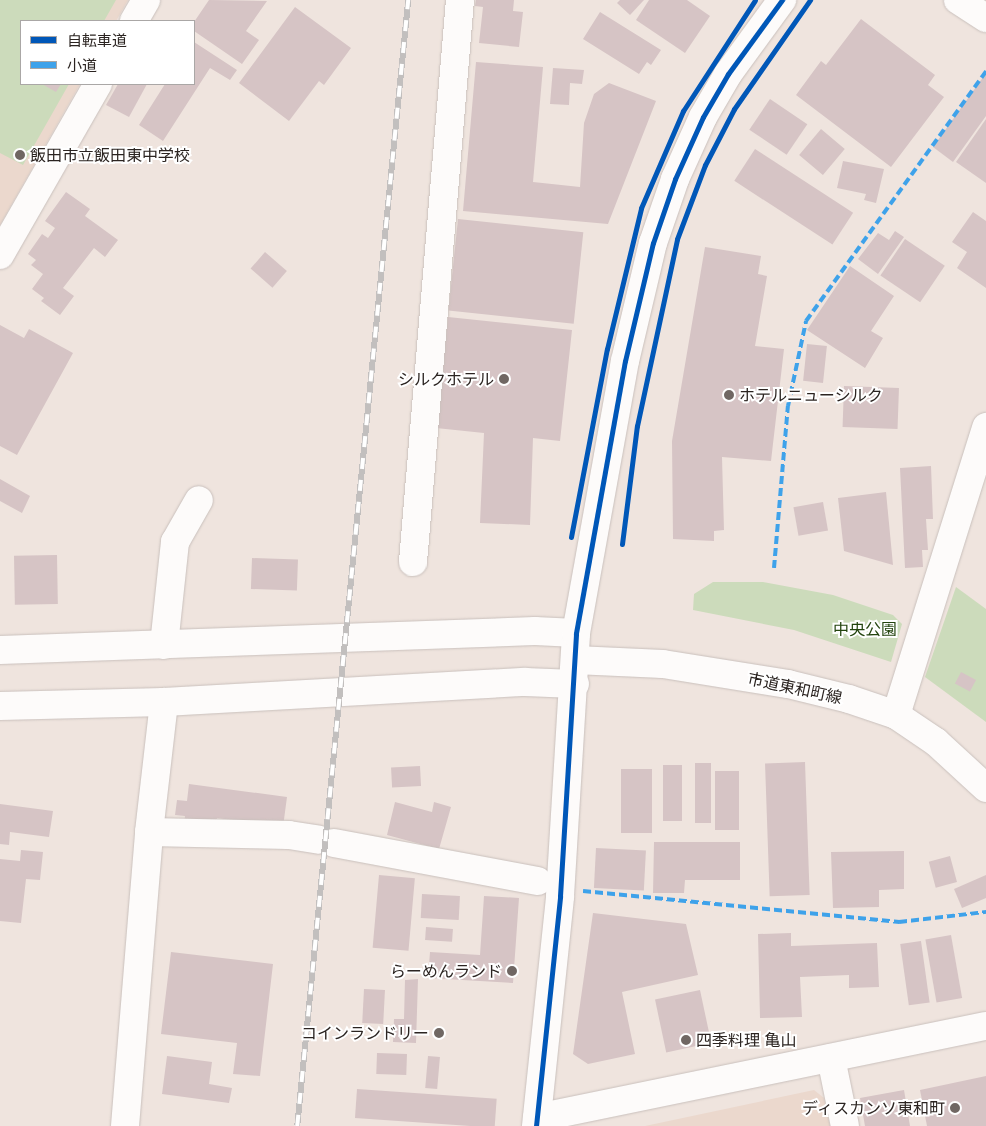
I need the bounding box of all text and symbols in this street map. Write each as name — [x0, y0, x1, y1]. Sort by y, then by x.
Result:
legend — [20, 20, 195, 85]
text: 自転車道 — [67, 31, 127, 50]
text: 小道 — [67, 56, 97, 75]
place label: 飯田市立飯田東中学校 — [30, 145, 190, 165]
marker: 飯田市立飯田東中学校 — [14, 149, 26, 161]
place label: シルクホテル — [398, 369, 494, 389]
marker: シルクホテル — [498, 373, 510, 385]
place label: ホテルニューシルク — [739, 385, 883, 405]
marker: ホテルニューシルク — [723, 389, 735, 401]
park label: 中央公園 — [833, 619, 897, 639]
street label: 市道東和町線 — [746, 669, 844, 707]
place label: らーめんランド — [390, 961, 502, 981]
marker: らーめんランド — [506, 965, 518, 977]
place label: コインランドリー — [301, 1023, 429, 1043]
marker: コインランドリー — [433, 1027, 445, 1039]
place label: 四季料理 亀山 — [696, 1030, 796, 1050]
marker: 四季料理 亀山 — [680, 1034, 692, 1046]
place label: ディスカンソ東和町 — [801, 1098, 945, 1118]
marker: ディスカンソ東和町 — [949, 1102, 961, 1114]

